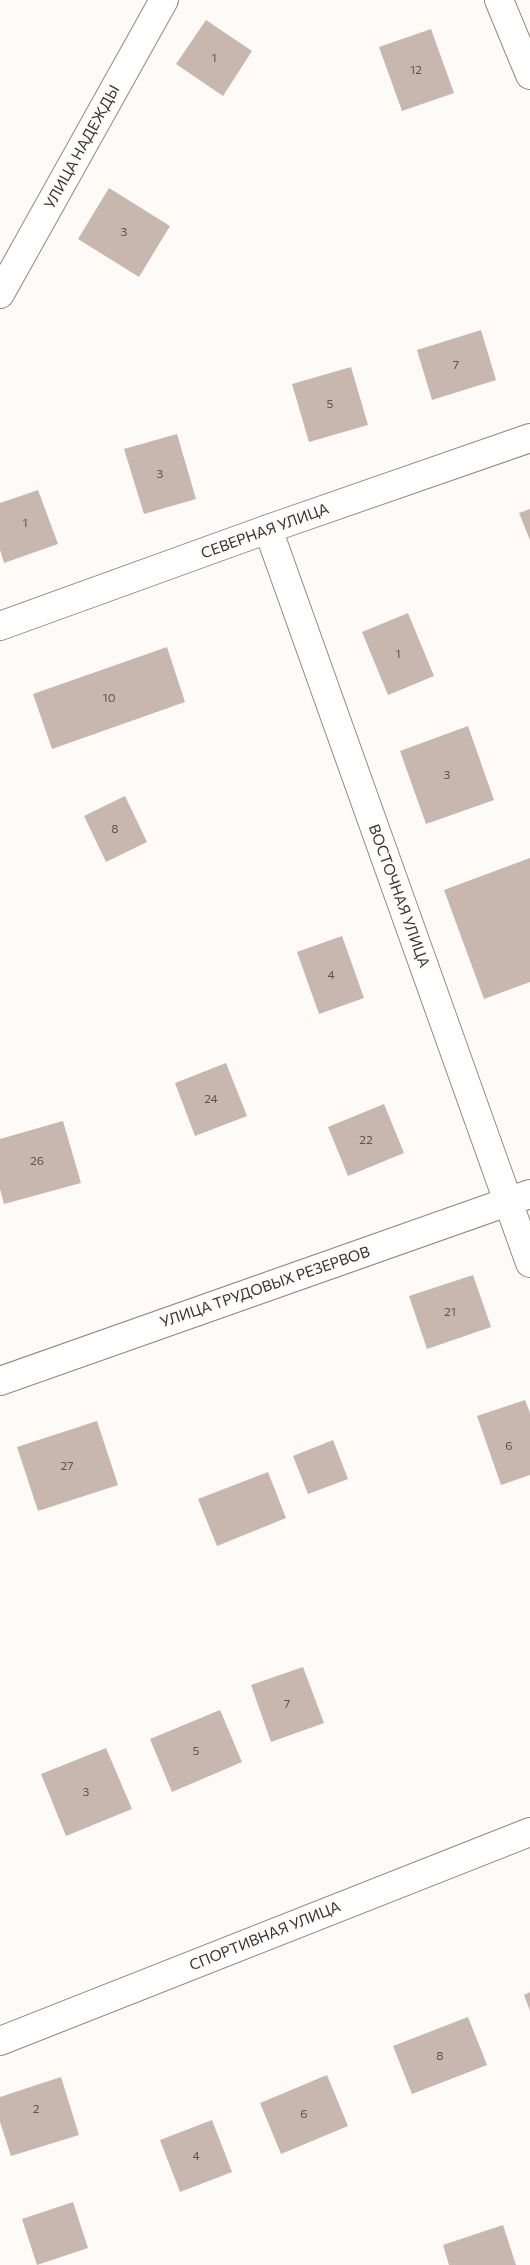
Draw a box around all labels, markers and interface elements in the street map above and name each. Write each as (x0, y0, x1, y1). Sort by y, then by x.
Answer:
house number: 1 (211, 51, 217, 65)
house number: 12 (410, 63, 422, 77)
street label: УЛИЦА НАДЕЖДЫ (40, 82, 124, 212)
house number: 3 (121, 225, 127, 239)
house number: 7 (453, 358, 459, 372)
house number: 5 (327, 397, 333, 411)
house number: 3 (157, 467, 163, 481)
street label: СЕВЕРНАЯ УЛИЦА (199, 499, 331, 563)
house number: 1 (22, 516, 28, 530)
house number: 1 (395, 647, 401, 661)
house number: 10 (103, 691, 115, 705)
house number: 3 (444, 768, 450, 782)
house number: 8 (111, 822, 119, 836)
street label: ВОСТОЧНАЯ УЛИЦА (365, 822, 433, 970)
house number: 4 (327, 968, 335, 982)
house number: 24 (204, 1092, 218, 1106)
house number: 22 (359, 1133, 373, 1147)
house number: 26 (30, 1154, 44, 1168)
street label: УЛИЦА ТРУДОВЫХ РЕЗЕРВОВ (158, 1243, 372, 1331)
house number: 21 (444, 1305, 456, 1319)
house number: 6 (505, 1439, 513, 1453)
house number: 27 (61, 1459, 73, 1473)
house number: 7 (284, 1697, 290, 1711)
house number: 5 (193, 1744, 199, 1758)
house number: 3 (83, 1785, 89, 1799)
street label: СПОРТИВНАЯ УЛИЦА (187, 1897, 343, 1975)
house number: 8 (436, 2049, 444, 2063)
house number: 2 (33, 2102, 39, 2116)
house number: 6 (300, 2107, 308, 2121)
house number: 4 (192, 2149, 200, 2163)

